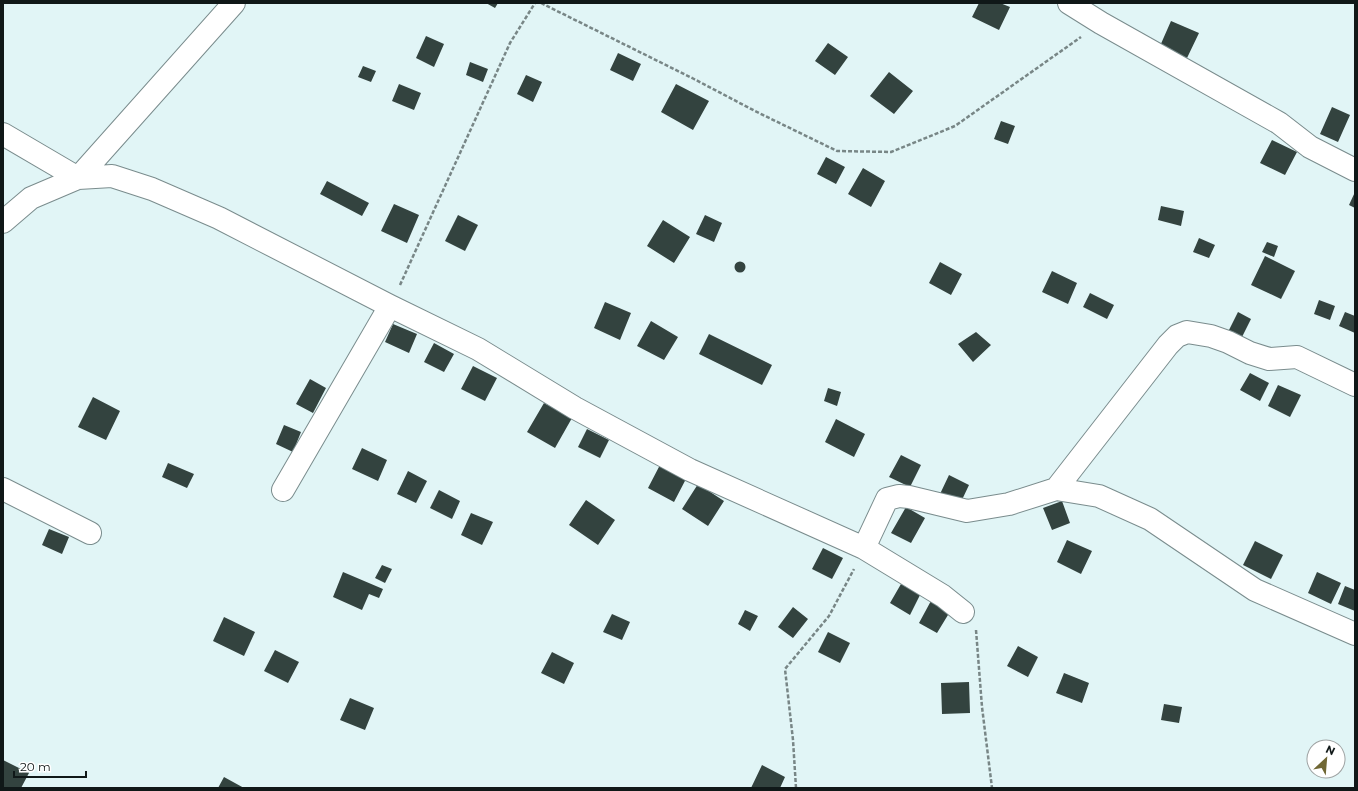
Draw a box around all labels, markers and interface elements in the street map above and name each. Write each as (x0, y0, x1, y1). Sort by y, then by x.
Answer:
north arrow (1306, 739, 1346, 779)
text: N (1323, 742, 1337, 758)
scale bar (14, 753, 86, 779)
text: 20 m (20, 759, 51, 774)

